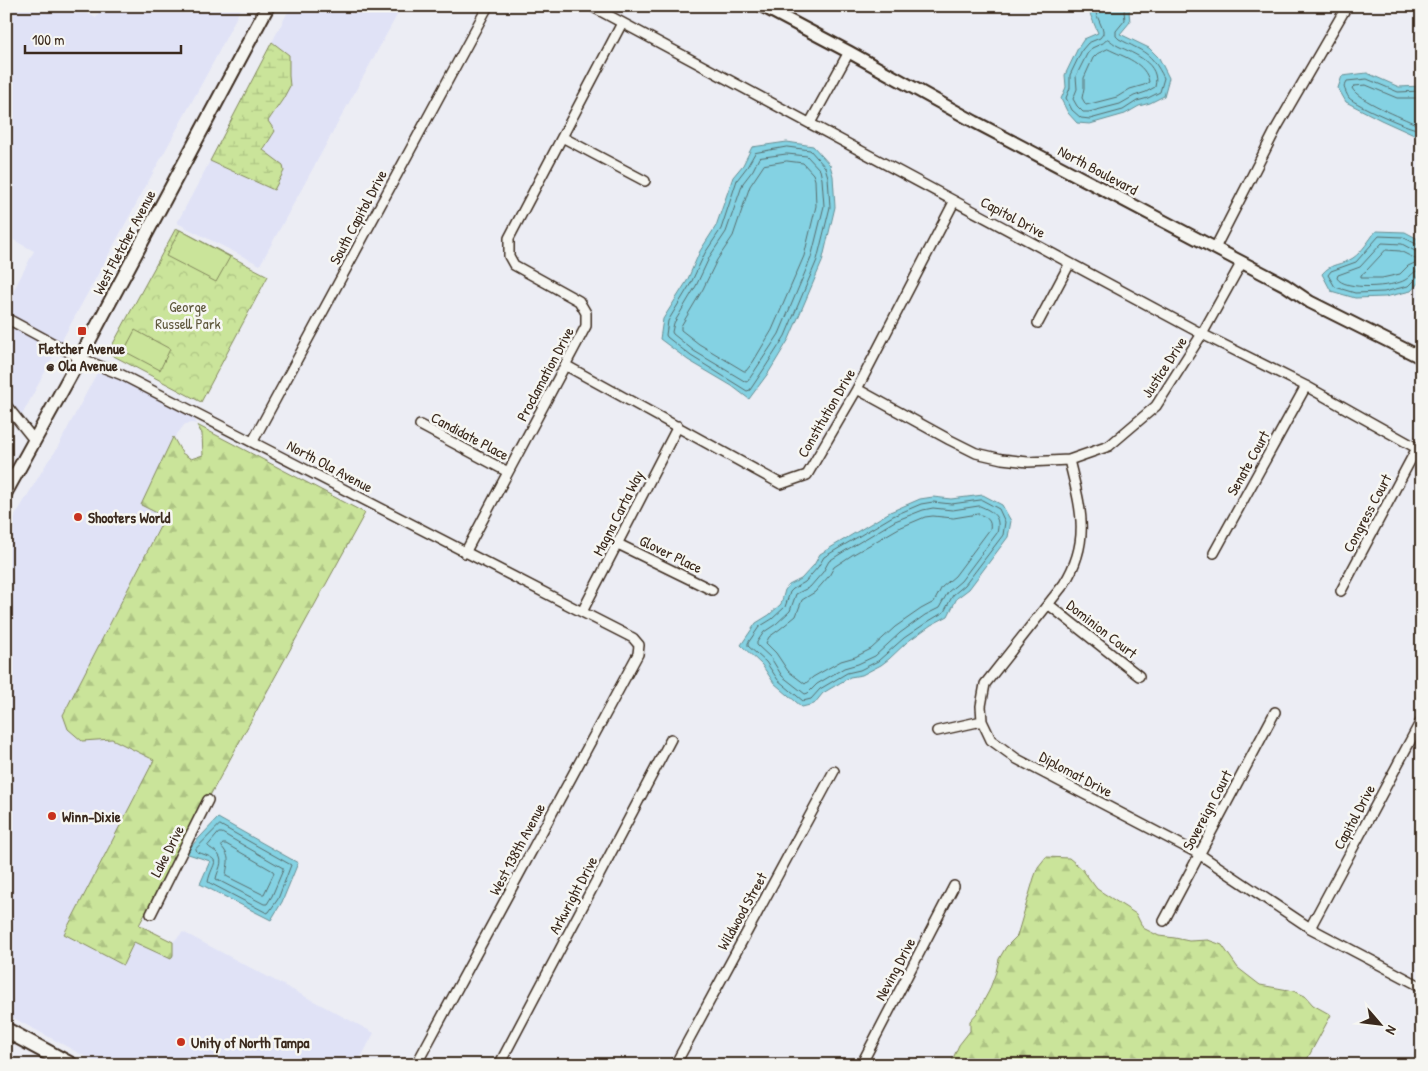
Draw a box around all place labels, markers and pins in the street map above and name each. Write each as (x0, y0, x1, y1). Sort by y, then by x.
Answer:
marker: Fletcher Avenue @ Ola Avenue (76, 325, 88, 337)
place label: Fletcher Avenue @ Ola Avenue (38, 338, 125, 376)
place label: Shooters World (88, 507, 170, 528)
marker: Shooters World (72, 511, 84, 523)
place label: Winn-Dixie (62, 806, 121, 827)
marker: Winn-Dixie (46, 810, 58, 822)
place label: Unity of North Tampa (191, 1032, 309, 1054)
marker: Unity of North Tampa (175, 1036, 187, 1048)

